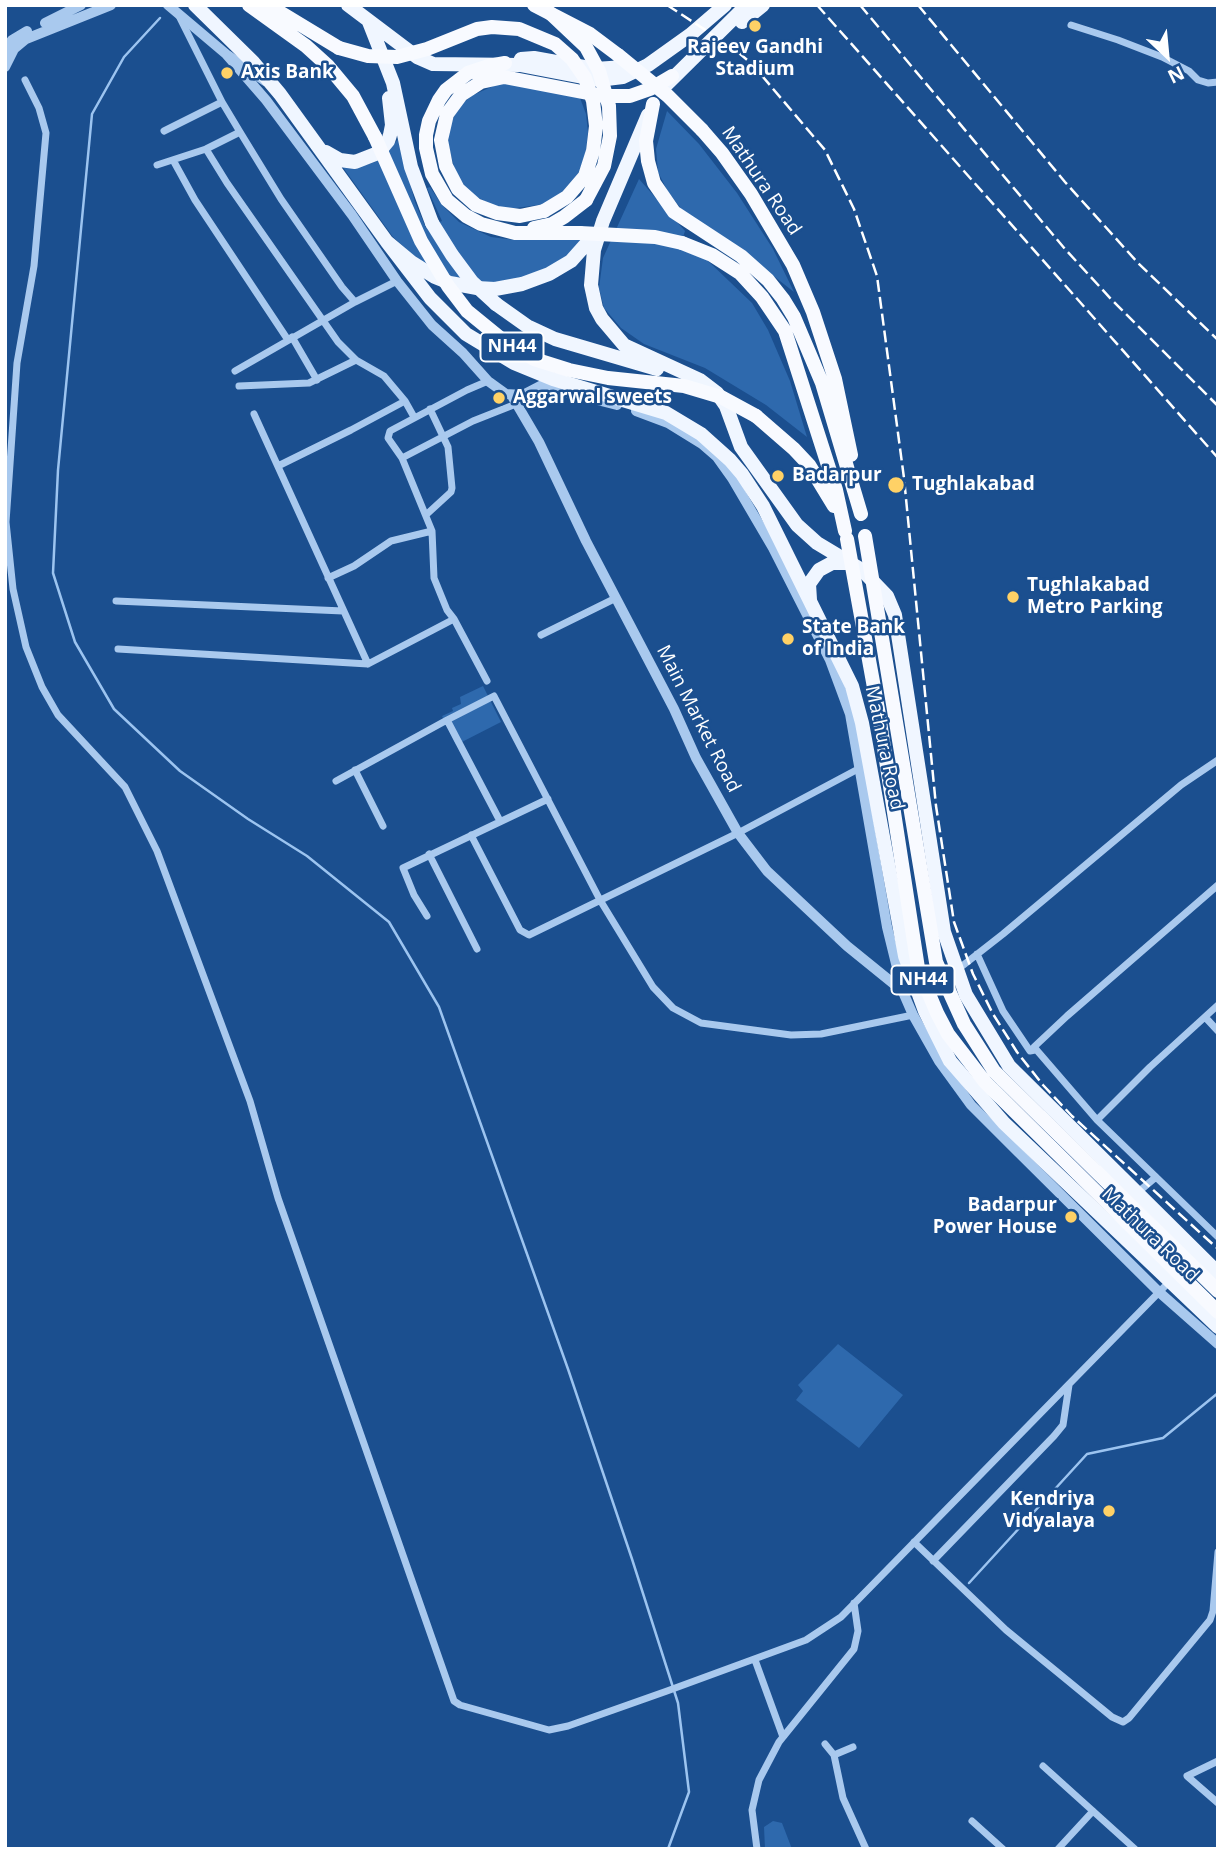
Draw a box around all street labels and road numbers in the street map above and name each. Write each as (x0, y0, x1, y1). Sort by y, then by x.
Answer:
street label: Mathura Road (716, 122, 806, 240)
road number: NH44 (480, 332, 544, 362)
street label: Main Market Road (651, 642, 745, 796)
street label: Mathura Road (860, 684, 908, 812)
road number: NH44 (892, 965, 954, 995)
street label: Mathura Road (1097, 1183, 1203, 1287)

